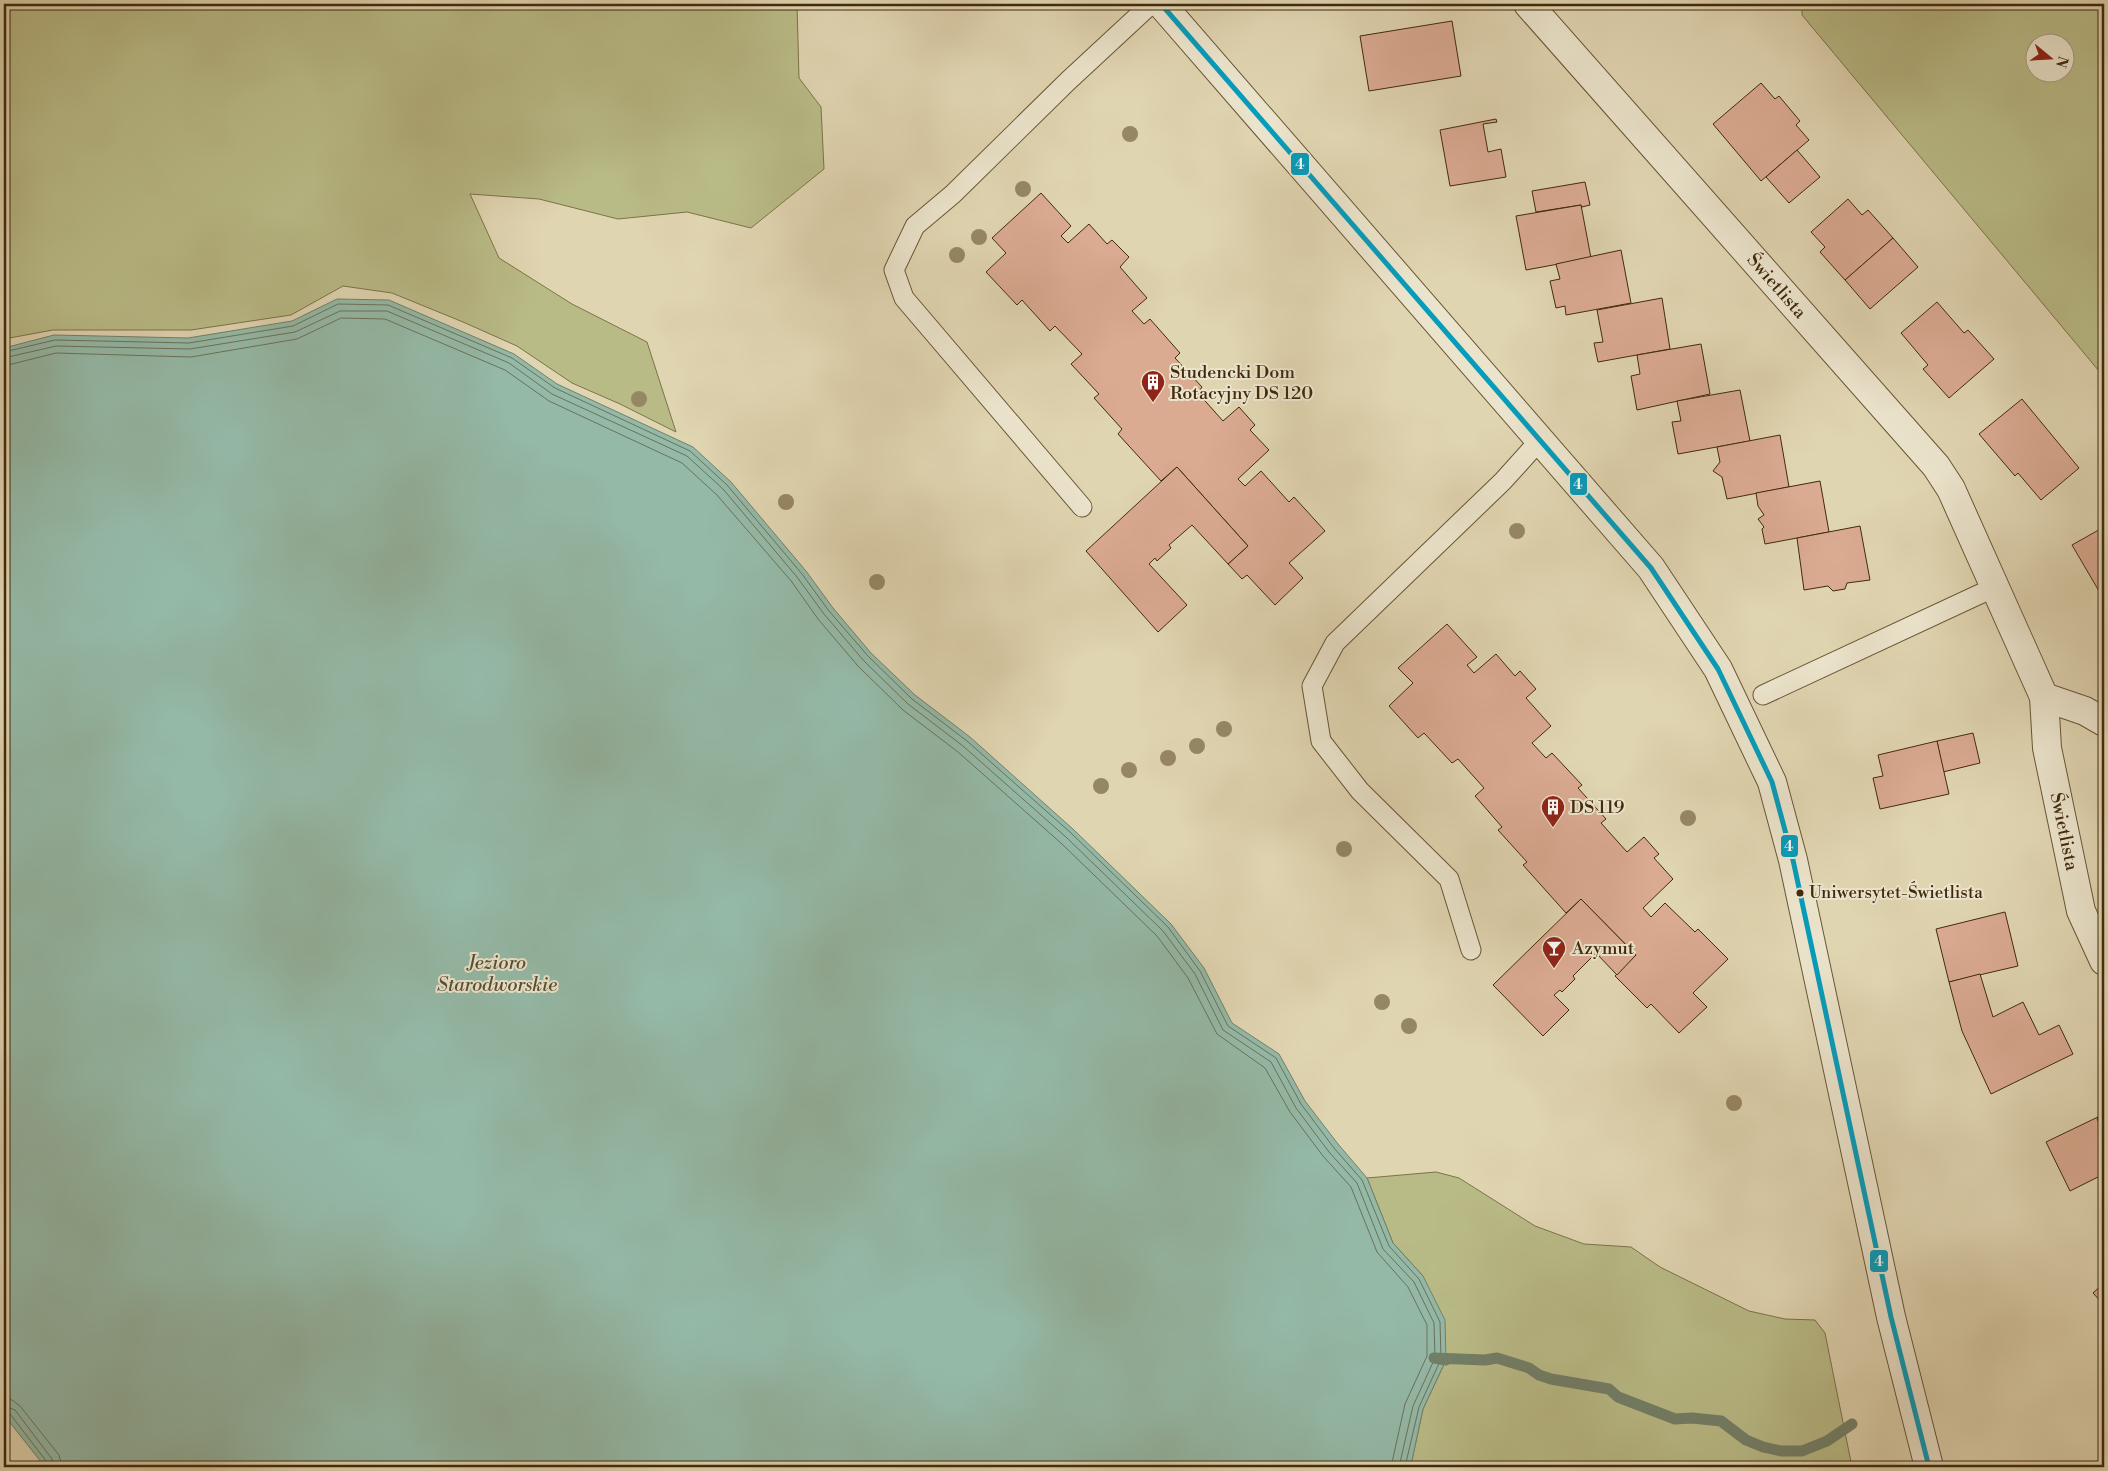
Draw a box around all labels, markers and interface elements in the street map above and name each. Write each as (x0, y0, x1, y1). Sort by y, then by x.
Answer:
north arrow (2026, 32, 2076, 82)
text: N (2051, 54, 2072, 70)
line badge: 4 (1290, 152, 1310, 176)
text: 4 (1295, 156, 1305, 174)
street label: Świetlista (1742, 249, 1812, 324)
place label: Studencki Dom Rotacyjny DS 120 (1170, 361, 1313, 405)
building icon: Studencki Dom Rotacyjny DS 120 (1140, 369, 1166, 403)
line badge: 4 (1569, 472, 1588, 496)
text: 4 (1573, 476, 1583, 494)
street label: Świetlista (2045, 790, 2084, 873)
building icon: DS 119 (1540, 794, 1566, 828)
place label: DS 119 (1570, 796, 1624, 819)
line badge: 4 (1780, 834, 1799, 858)
text: 4 (1784, 838, 1794, 856)
place label: Uniwersytet-Świetlista (1809, 881, 1983, 904)
marker: Uniwersytet-Świetlista (1795, 888, 1805, 898)
bar icon: Azymut (1541, 935, 1567, 969)
place label: Azymut (1571, 937, 1635, 960)
water label: Jezioro Starodworskie (437, 951, 557, 997)
line badge: 4 (1869, 1249, 1889, 1273)
text: 4 (1874, 1253, 1884, 1271)

